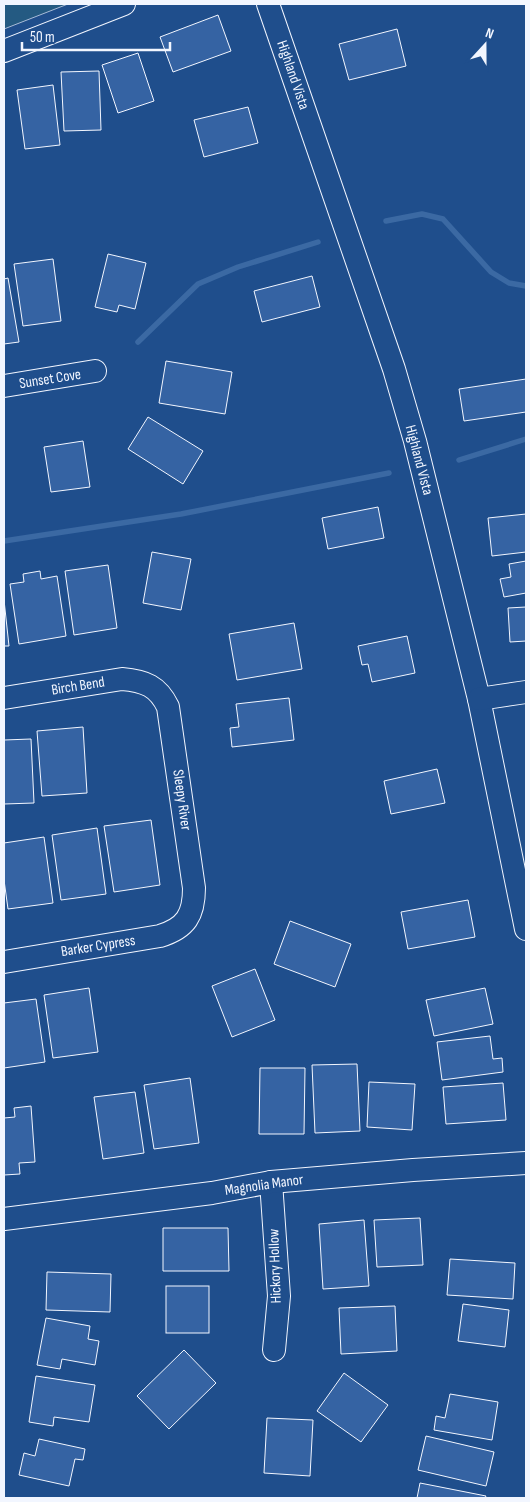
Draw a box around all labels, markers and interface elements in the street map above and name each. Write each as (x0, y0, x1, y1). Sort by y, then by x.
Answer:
scale bar (22, 20, 170, 52)
north arrow (460, 20, 510, 70)
text: N (483, 24, 496, 43)
text: 50 m (30, 28, 55, 47)
street label: Highland Vista (272, 38, 314, 112)
street label: Sunset Cove (18, 365, 82, 393)
street label: Highland Vista (401, 423, 438, 497)
street label: Birch Bend (50, 672, 106, 700)
street label: Sleepy River (168, 768, 196, 832)
street label: Barker Cypress (59, 931, 137, 961)
street label: Magnolia Manor (224, 1170, 305, 1200)
street label: Hickory Hollow (264, 1228, 286, 1304)

